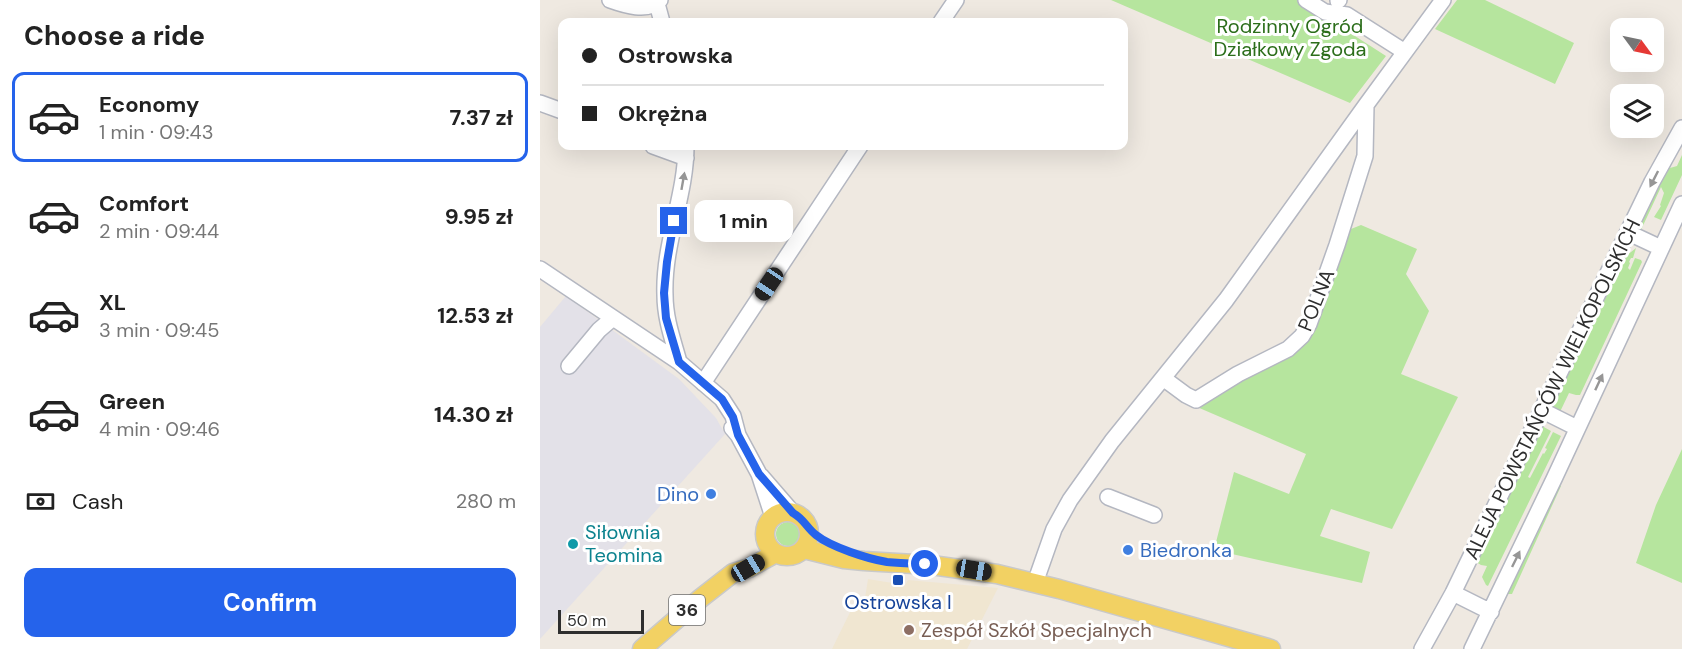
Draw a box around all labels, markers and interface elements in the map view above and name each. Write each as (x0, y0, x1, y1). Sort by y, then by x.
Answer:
park label: Rodzinny Ogród Działkowy Zgoda (1213, 13, 1367, 62)
text: Choose a ride (24, 18, 205, 53)
north arrow (1610, 18, 1664, 72)
map controls (1610, 18, 1664, 138)
text: Ostrowska (618, 41, 733, 70)
button: layers (1610, 84, 1664, 138)
icon: car (27, 90, 81, 144)
text: Economy (99, 90, 199, 119)
text: Okrężna (618, 99, 707, 128)
text: 7.37 zł (450, 103, 513, 132)
text: 1 min · 09:43 (99, 119, 214, 145)
one-way arrow (1649, 171, 1659, 188)
one-way arrow (679, 172, 688, 191)
icon: car (27, 189, 81, 243)
text: Comfort (99, 189, 189, 218)
callout: 1 min (695, 200, 794, 242)
text: 9.95 zł (445, 202, 513, 231)
route end (660, 207, 687, 234)
text: 1 min (719, 208, 768, 234)
street label: ALEJA POWSTAŃCÓW WIELKOPOLSKICH (1458, 214, 1646, 564)
text: 2 min · 09:44 (99, 218, 219, 244)
car (751, 264, 787, 304)
street label: POLNA (1292, 265, 1340, 335)
icon: car (27, 288, 81, 342)
text: XL (99, 288, 126, 317)
text: 12.53 zł (437, 301, 513, 330)
text: 3 min · 09:45 (99, 317, 219, 343)
one-way arrow (1594, 374, 1603, 391)
icon: car (27, 387, 81, 441)
text: Green (99, 387, 165, 416)
text: 14.30 zł (434, 400, 513, 429)
text: 4 min · 09:46 (99, 416, 220, 442)
place label: Dino (657, 481, 699, 507)
icon: cash (24, 485, 57, 518)
text: Cash (72, 487, 123, 516)
marker: Dino (704, 487, 718, 501)
text: 280 m (456, 488, 516, 514)
place label: Siłownia Teomina (585, 519, 663, 568)
marker: Siłownia Teomina (566, 537, 580, 551)
place label: Biedronka (1140, 537, 1232, 563)
marker: Biedronka (1121, 543, 1135, 557)
route start (911, 550, 938, 577)
one-way arrow (1511, 550, 1520, 567)
car (728, 551, 768, 585)
car (955, 558, 993, 582)
button: Confirm (24, 568, 516, 637)
marker: Ostrowska I (891, 573, 905, 587)
place label: Ostrowska I (844, 589, 952, 615)
road number: 36 (669, 595, 705, 625)
scale bar (558, 607, 644, 634)
text: 50 m (567, 610, 606, 631)
place label: Zespół Szkół Specjalnych (921, 617, 1152, 643)
marker: Zespół Szkół Specjalnych (902, 623, 916, 637)

